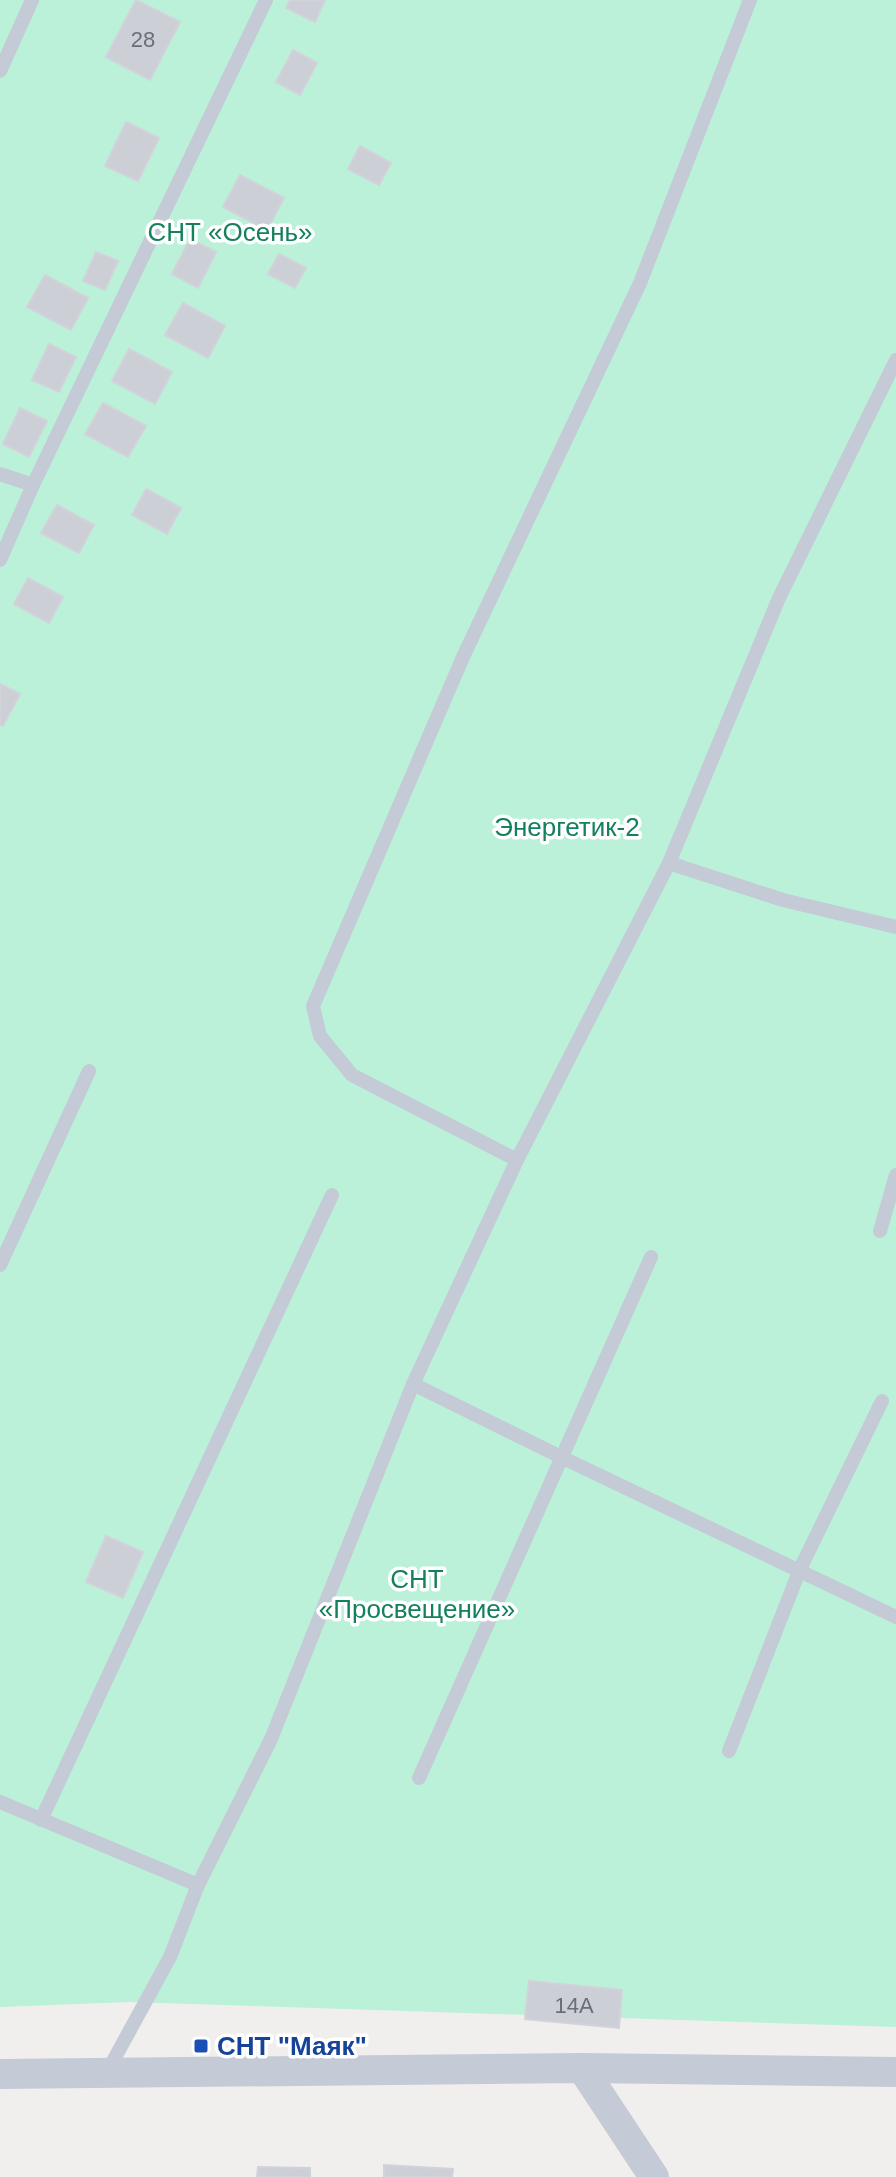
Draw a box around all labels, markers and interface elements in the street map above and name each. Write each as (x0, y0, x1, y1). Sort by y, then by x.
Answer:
house number: 28 (131, 27, 155, 52)
park label: СНТ «Осень» (147, 217, 313, 247)
park label: Энергетик-2 (494, 812, 640, 842)
park label: СНТ «Просвещение» (319, 1564, 515, 1624)
house number: 14А (554, 1993, 594, 2018)
place label: СНТ "Маяк" (217, 2031, 367, 2061)
marker: СНТ "Маяк" (192, 2037, 210, 2055)

